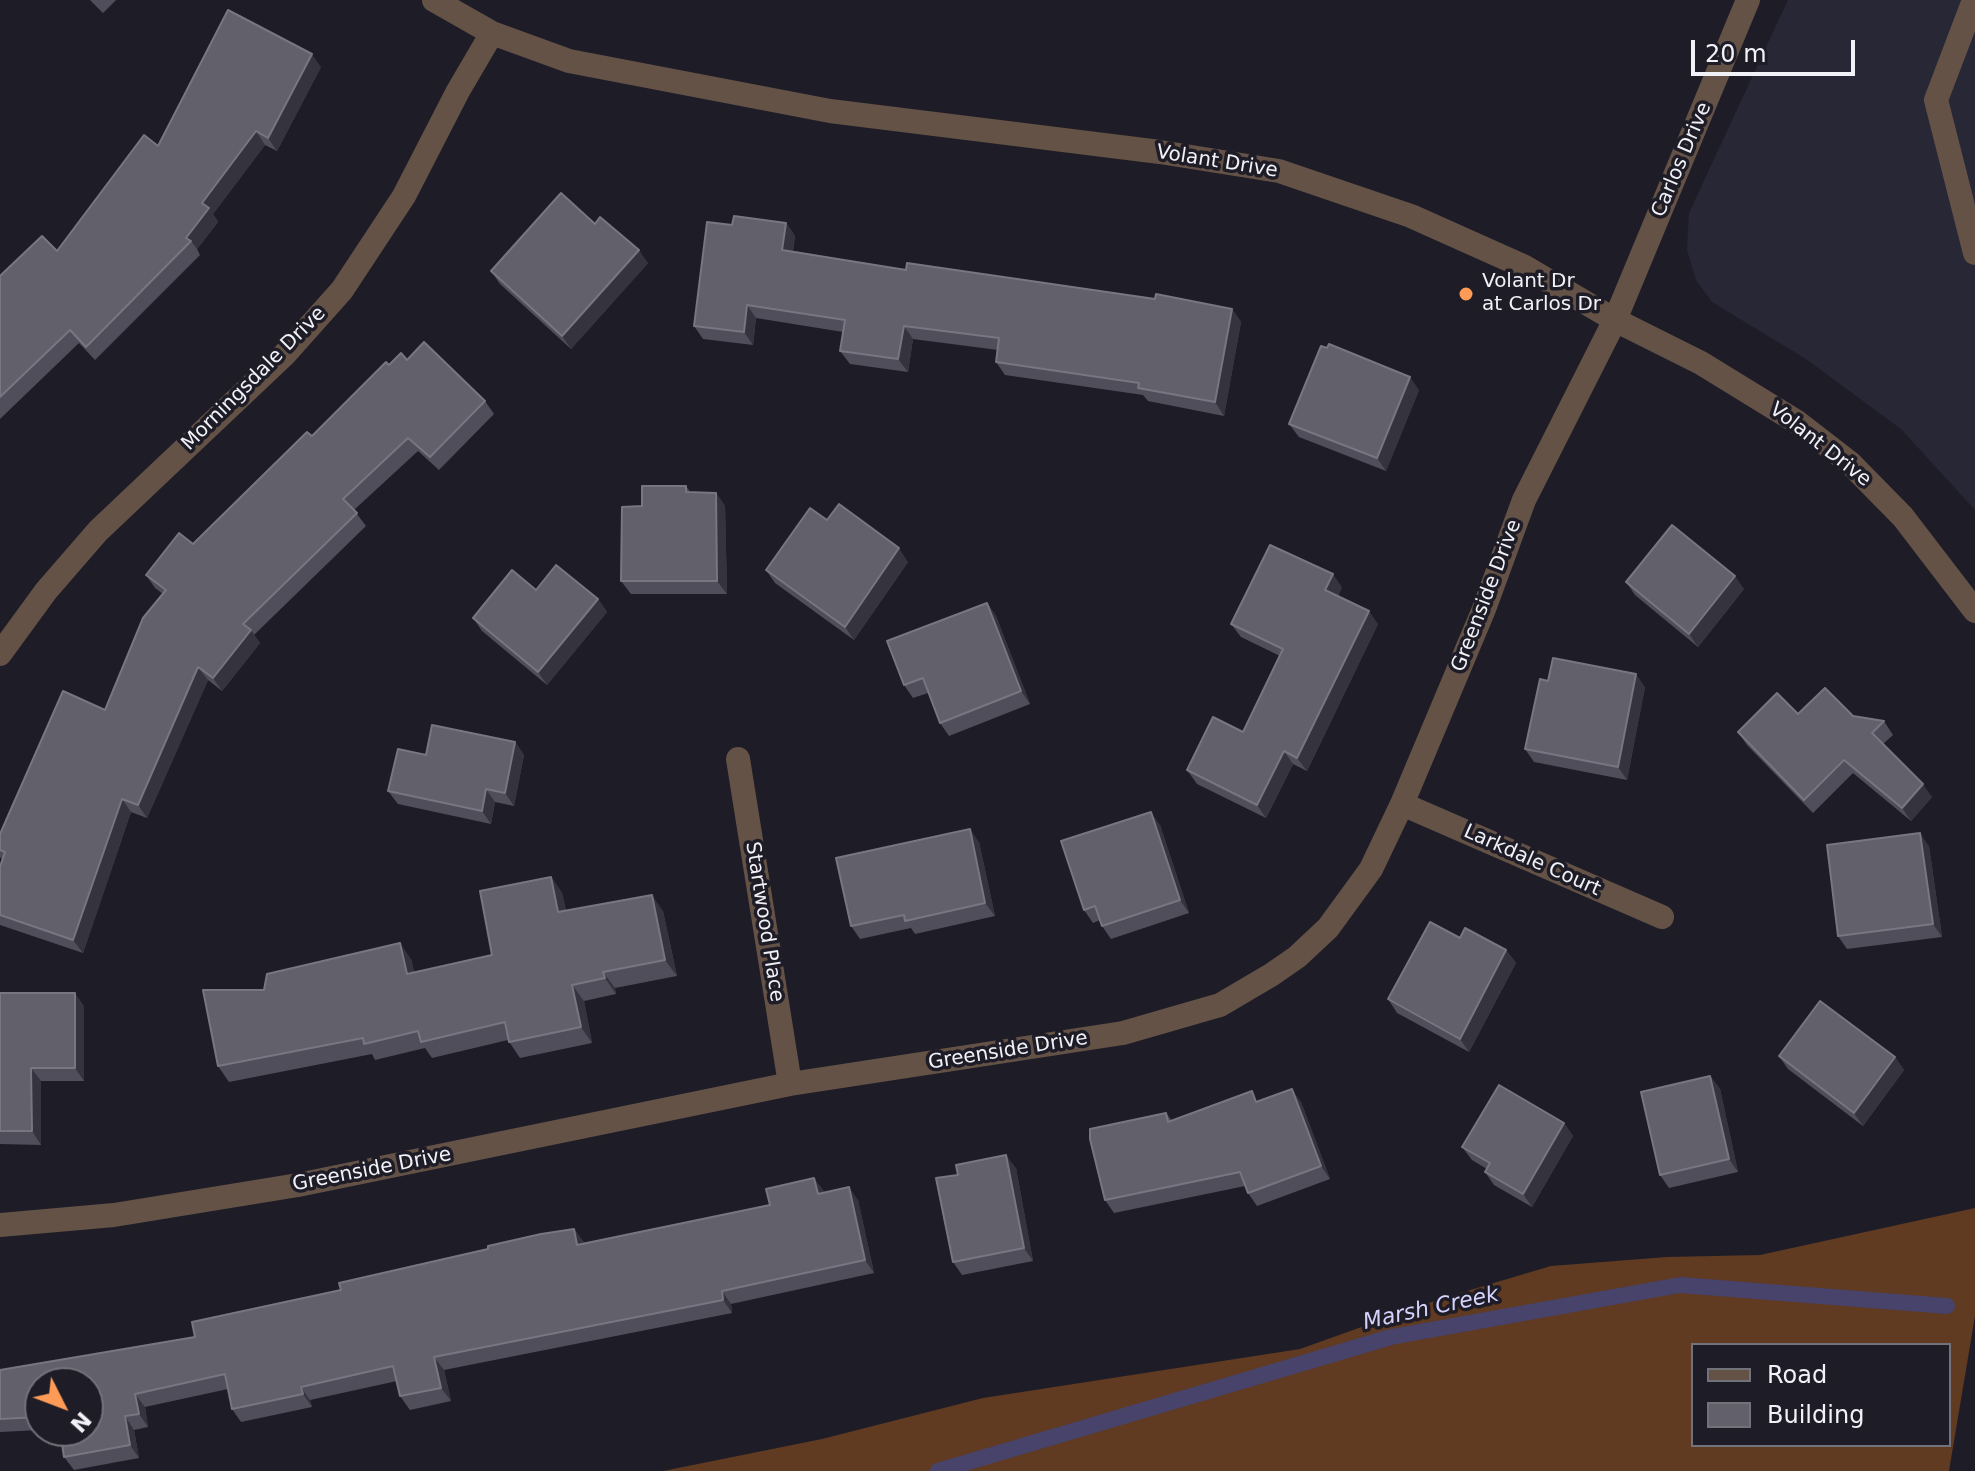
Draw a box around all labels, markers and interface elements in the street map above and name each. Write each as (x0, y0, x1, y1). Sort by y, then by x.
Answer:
scale bar (1695, 24, 1859, 74)
text: 20 m (1705, 40, 1767, 68)
street label: Carlos Drive (1647, 99, 1717, 221)
street label: Volant Drive (1155, 141, 1279, 183)
place label: Volant Dr at Carlos Dr (1482, 270, 1601, 317)
marker: Volant Dr at Carlos Dr (1457, 285, 1475, 303)
street label: Morningsdale Drive (177, 302, 331, 456)
street label: Volant Drive (1764, 398, 1876, 492)
street label: Greenside Drive (1447, 516, 1527, 676)
street label: Larkdale Court (1460, 820, 1604, 902)
street label: Startwood Place (739, 840, 789, 1004)
street label: Greenside Drive (927, 1027, 1089, 1075)
street label: Greenside Drive (291, 1143, 453, 1197)
water label: Marsh Creek (1361, 1282, 1501, 1336)
legend (1691, 1343, 1951, 1447)
text: Road (1767, 1361, 1827, 1389)
north arrow (24, 1367, 104, 1447)
text: Building (1767, 1401, 1864, 1429)
text: N (65, 1407, 96, 1437)

